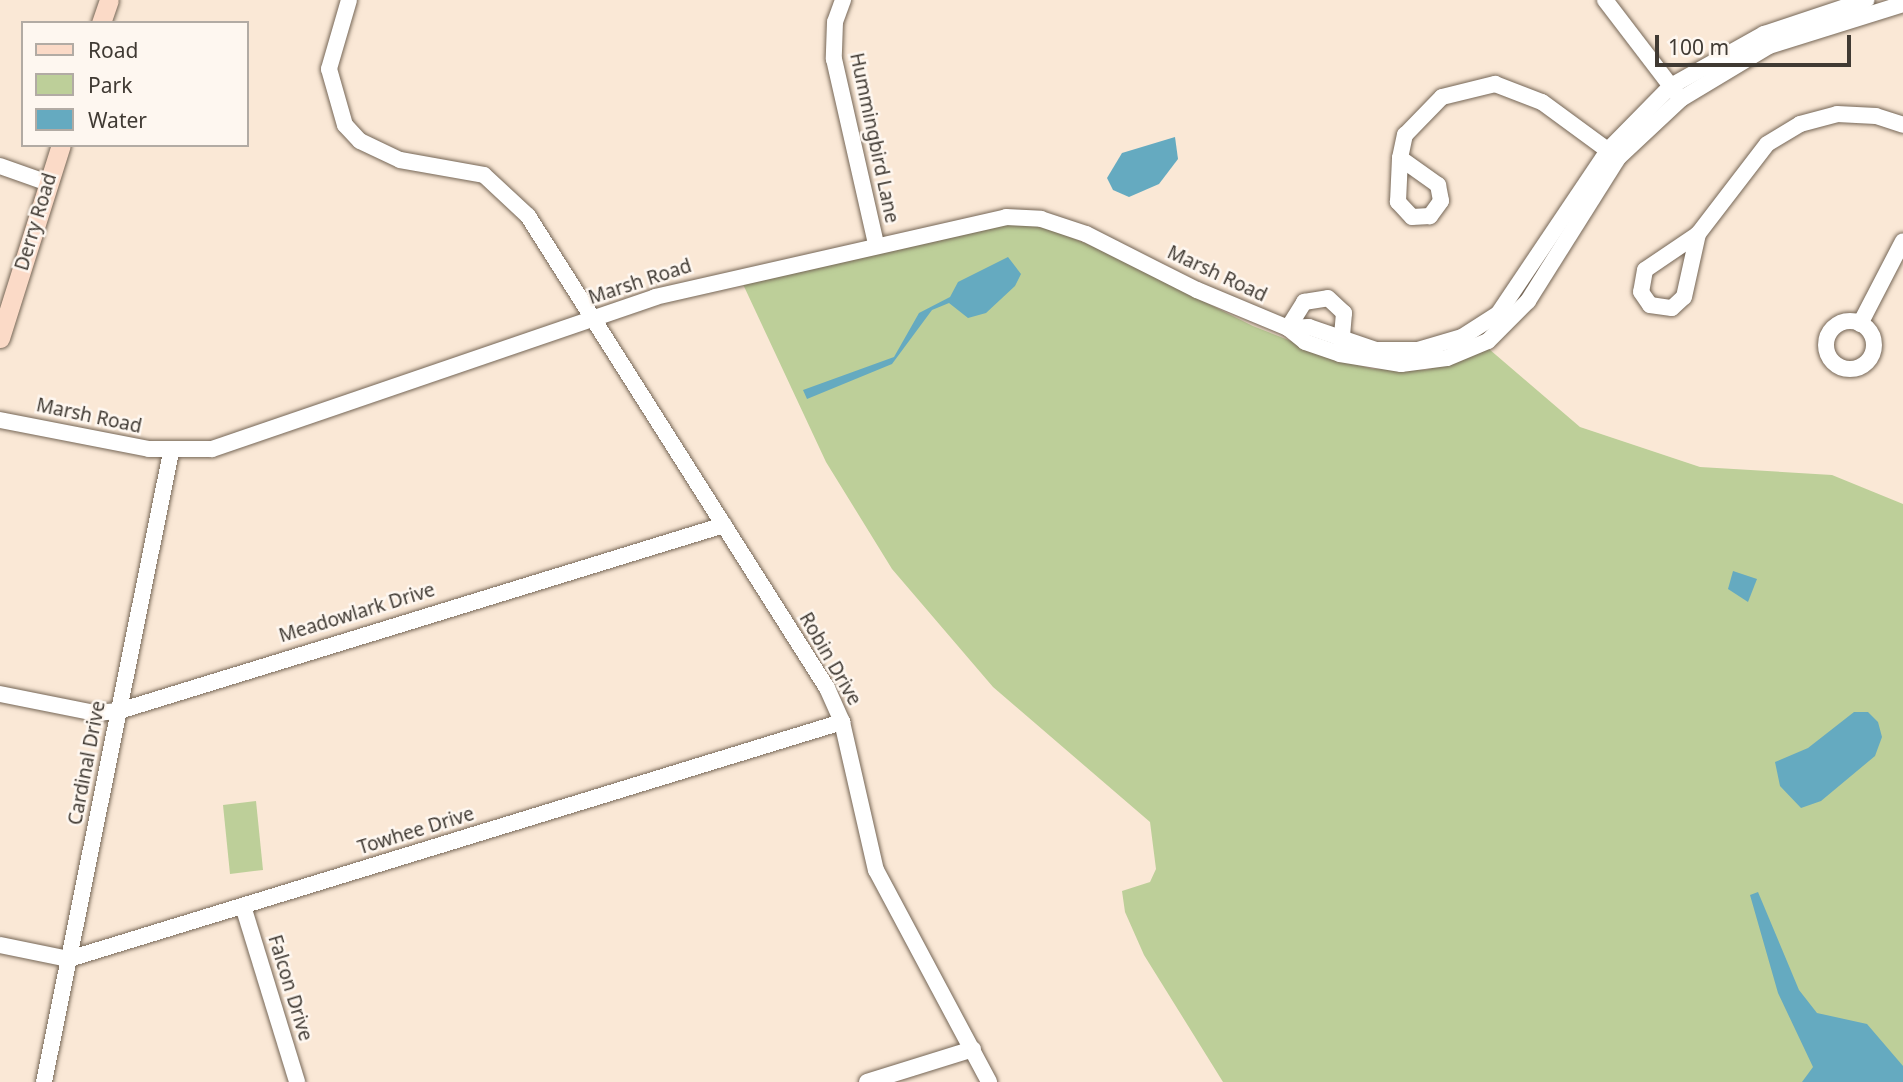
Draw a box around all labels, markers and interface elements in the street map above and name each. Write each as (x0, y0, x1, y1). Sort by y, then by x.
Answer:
legend (21, 21, 248, 147)
scale bar (1658, 21, 1854, 65)
text: 100 m (1668, 33, 1729, 61)
text: Road (88, 36, 138, 64)
street label: Hummingbird Lane (845, 51, 903, 225)
text: Park (88, 71, 132, 99)
text: Water (88, 106, 147, 134)
street label: Derry Road (10, 171, 62, 273)
street label: Marsh Road (1164, 241, 1270, 307)
street label: Marsh Road (586, 255, 694, 309)
street label: Marsh Road (34, 394, 144, 438)
street label: Meadowlark Drive (276, 578, 438, 648)
street label: Robin Drive (794, 608, 866, 710)
street label: Cardinal Drive (64, 699, 110, 827)
street label: Towhee Drive (355, 802, 477, 860)
street label: Falcon Drive (263, 932, 317, 1044)

